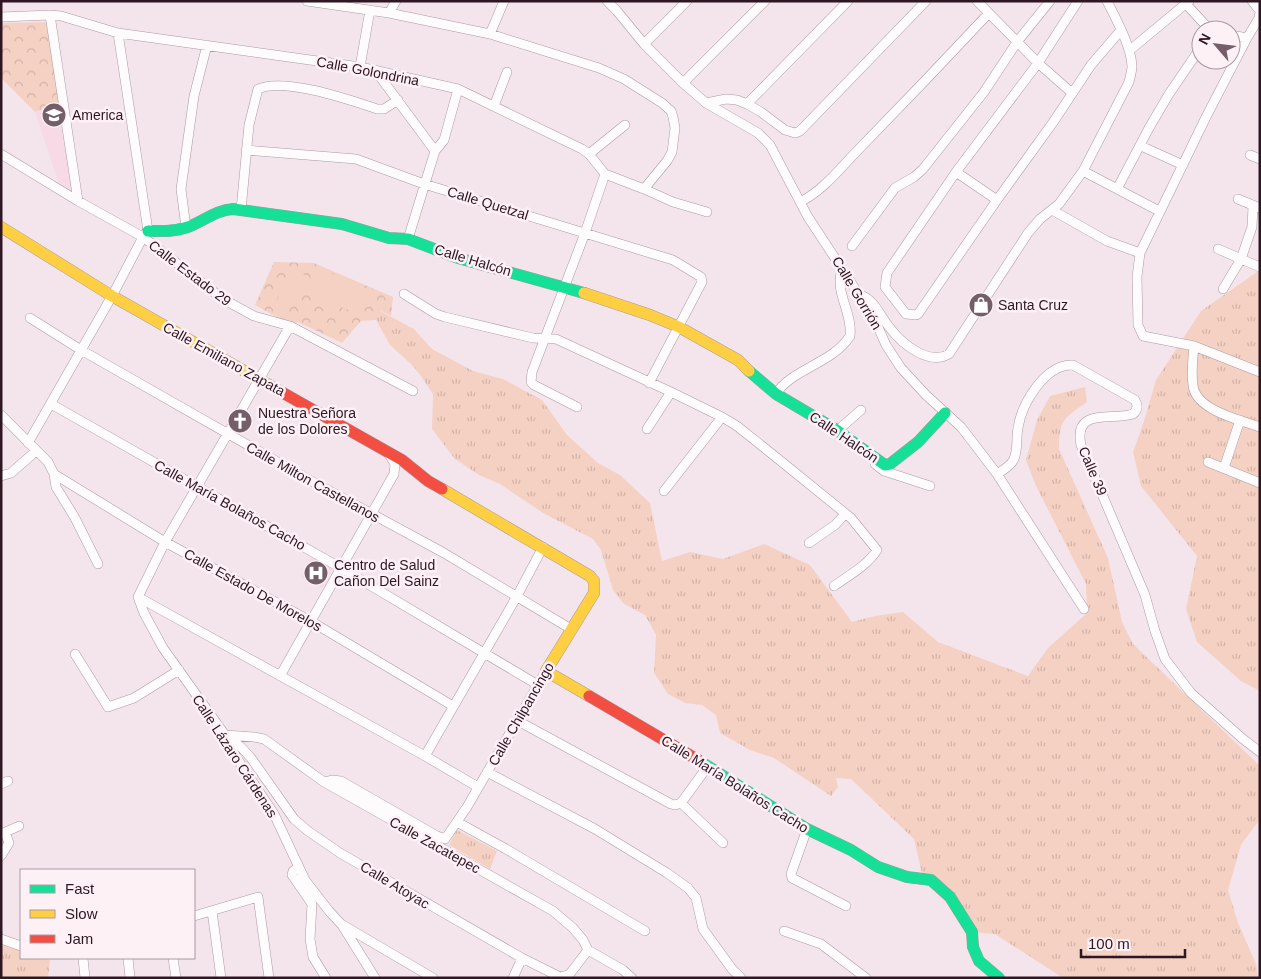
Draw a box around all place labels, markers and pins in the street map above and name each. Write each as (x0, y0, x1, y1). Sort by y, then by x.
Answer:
school or university icon: America (41, 102, 67, 128)
place label: America (72, 107, 124, 123)
shop icon: Santa Cruz (968, 292, 994, 318)
place label: Santa Cruz (998, 297, 1068, 313)
place label: Nuestra Señora de los Dolores (258, 405, 356, 437)
church icon: Nuestra Señora de los Dolores (227, 408, 253, 434)
place label: Centro de Salud Cañon Del Sainz (334, 557, 439, 589)
hospital icon: Centro de Salud Cañon Del Sainz (303, 560, 329, 586)

